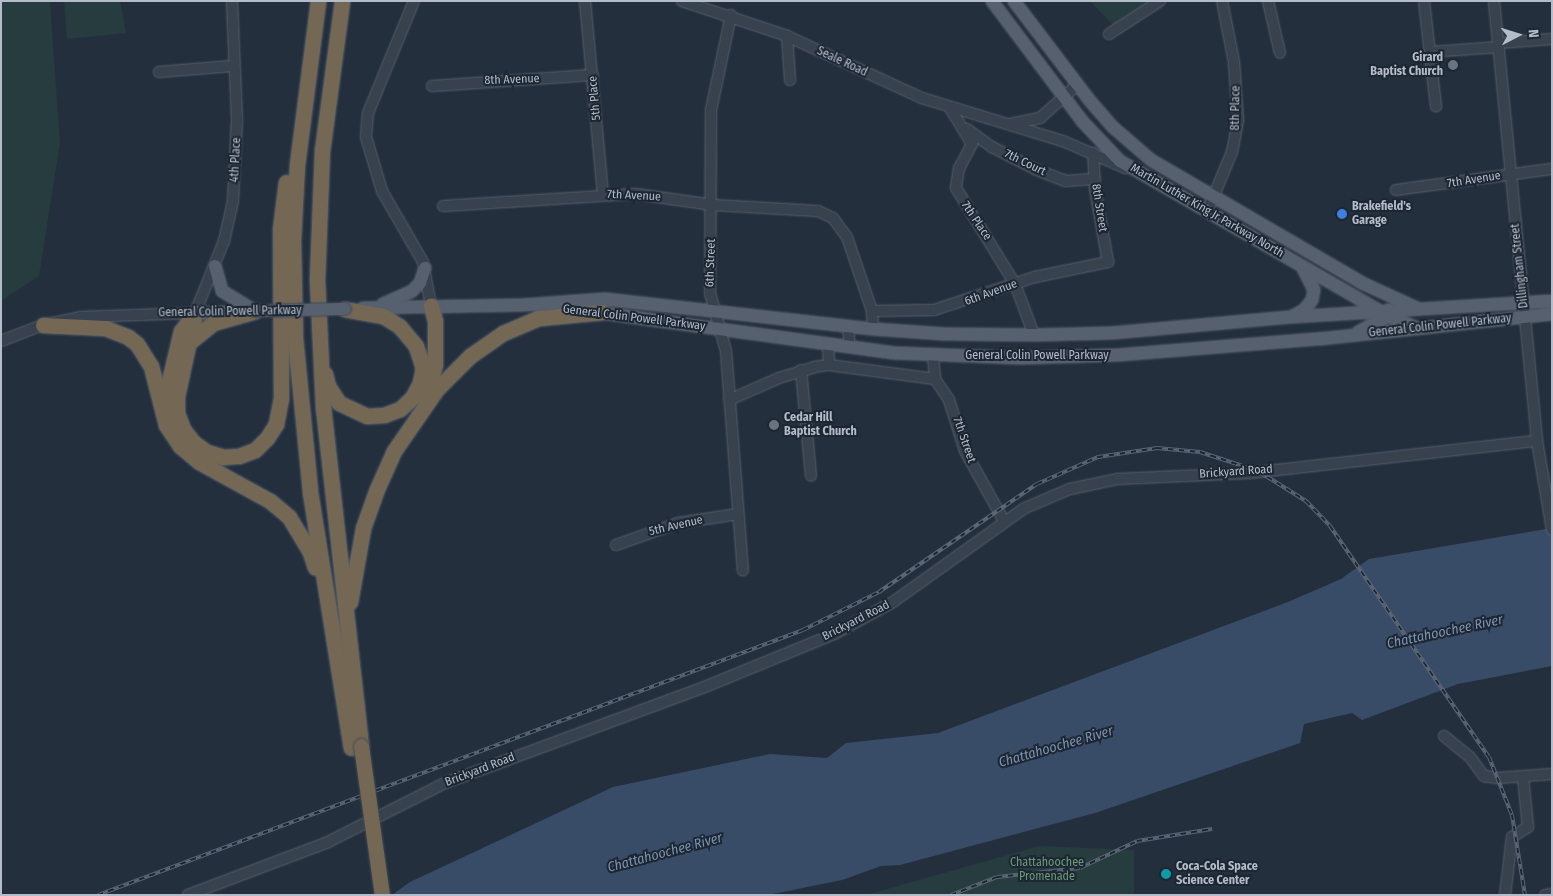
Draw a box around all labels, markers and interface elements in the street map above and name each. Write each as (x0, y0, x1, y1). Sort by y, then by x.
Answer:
north arrow (1493, 10, 1543, 60)
text: N (1525, 29, 1542, 39)
street label: Seale Road (814, 44, 870, 80)
place label: Girard Baptist Church (1370, 51, 1443, 79)
marker: Girard Baptist Church (1447, 59, 1459, 71)
street label: 8th Avenue (484, 72, 540, 88)
street label: 5th Place (586, 75, 604, 121)
street label: 8th Place (1228, 85, 1244, 131)
street label: 4th Place (228, 137, 244, 183)
street label: 7th Court (1002, 147, 1048, 179)
street label: Martin Luther King Jr Parkway North (1128, 161, 1286, 261)
street label: 7th Avenue (1446, 169, 1502, 191)
street label: 8th Street (1088, 183, 1110, 233)
street label: 7th Avenue (607, 187, 661, 205)
street label: 7th Place (958, 199, 994, 243)
place label: Brakefield's Garage (1352, 200, 1411, 228)
marker: Brakefield's Garage (1336, 208, 1348, 220)
street label: Dillingham Street (1508, 223, 1532, 309)
street label: 6th Street (703, 238, 719, 288)
street label: 6th Avenue (963, 277, 1019, 309)
street label: General Colin Powell Parkway (562, 302, 706, 334)
street label: General Colin Powell Parkway (158, 304, 302, 320)
street label: General Colin Powell Parkway (1368, 311, 1512, 341)
street label: General Colin Powell Parkway (965, 349, 1109, 363)
place label: Cedar Hill Baptist Church (784, 411, 857, 439)
street label: 7th Street (949, 415, 979, 465)
marker: Cedar Hill Baptist Church (768, 419, 780, 431)
street label: Brickyard Road (1199, 462, 1273, 482)
street label: 5th Avenue (648, 513, 704, 539)
street label: Brickyard Road (820, 598, 892, 644)
water label: Chattahoochee River (1385, 612, 1505, 652)
water label: Chattahoochee River (997, 723, 1115, 771)
street label: Brickyard Road (443, 750, 517, 790)
water label: Chattahoochee River (606, 830, 724, 876)
park label: Chattahoochee Promenade (1010, 856, 1084, 884)
place label: Coca-Cola Space Science Center (1176, 860, 1258, 888)
marker: Coca-Cola Space Science Center (1160, 868, 1172, 880)

